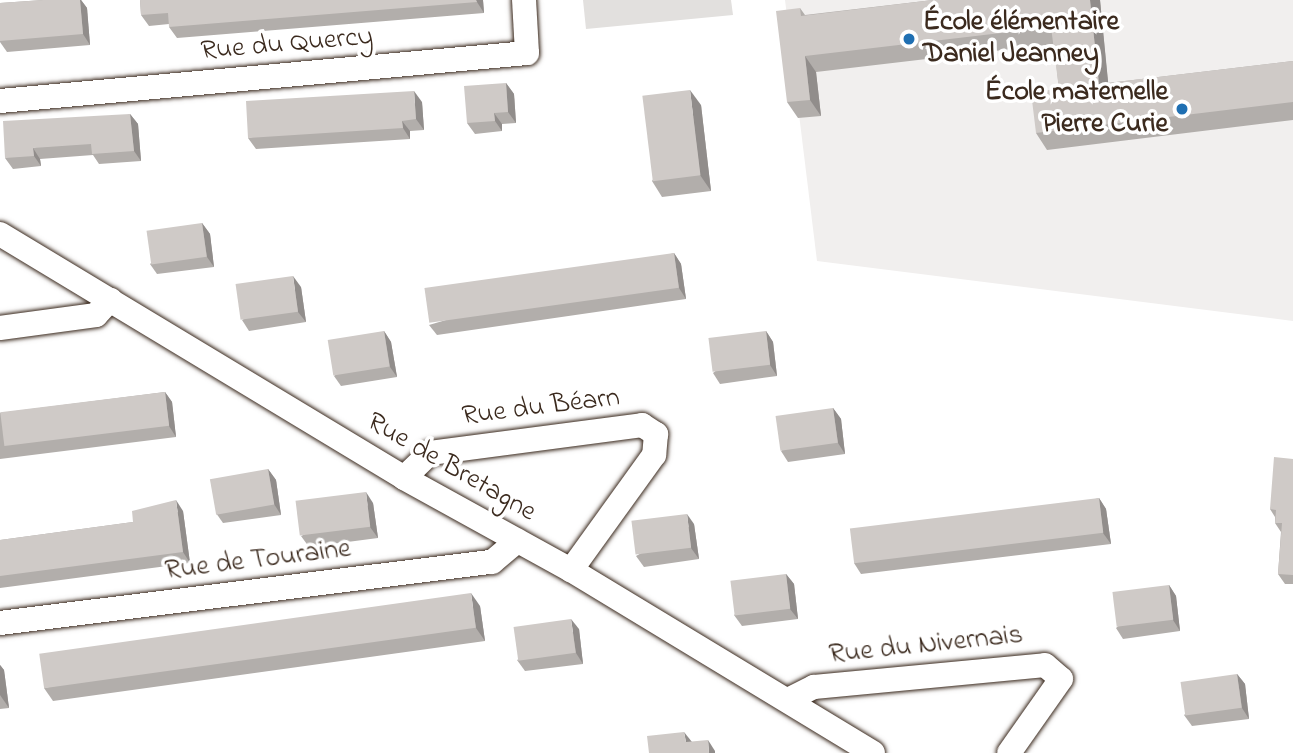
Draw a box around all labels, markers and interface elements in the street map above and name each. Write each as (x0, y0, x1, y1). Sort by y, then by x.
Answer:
place label: École élémentaire Daniel Jeanney (923, 6, 1119, 72)
street label: Rue du Quercy (199, 21, 375, 69)
marker: École élémentaire Daniel Jeanney (901, 31, 917, 47)
place label: École maternelle Pierre Curie (985, 76, 1168, 142)
marker: École maternelle Pierre Curie (1174, 101, 1190, 117)
street label: Rue du Béarn (460, 382, 622, 434)
street label: Rue de Bretagne (360, 406, 542, 530)
street label: Rue de Touraine (163, 533, 353, 589)
street label: Rue du Nivernais (827, 619, 1025, 673)

